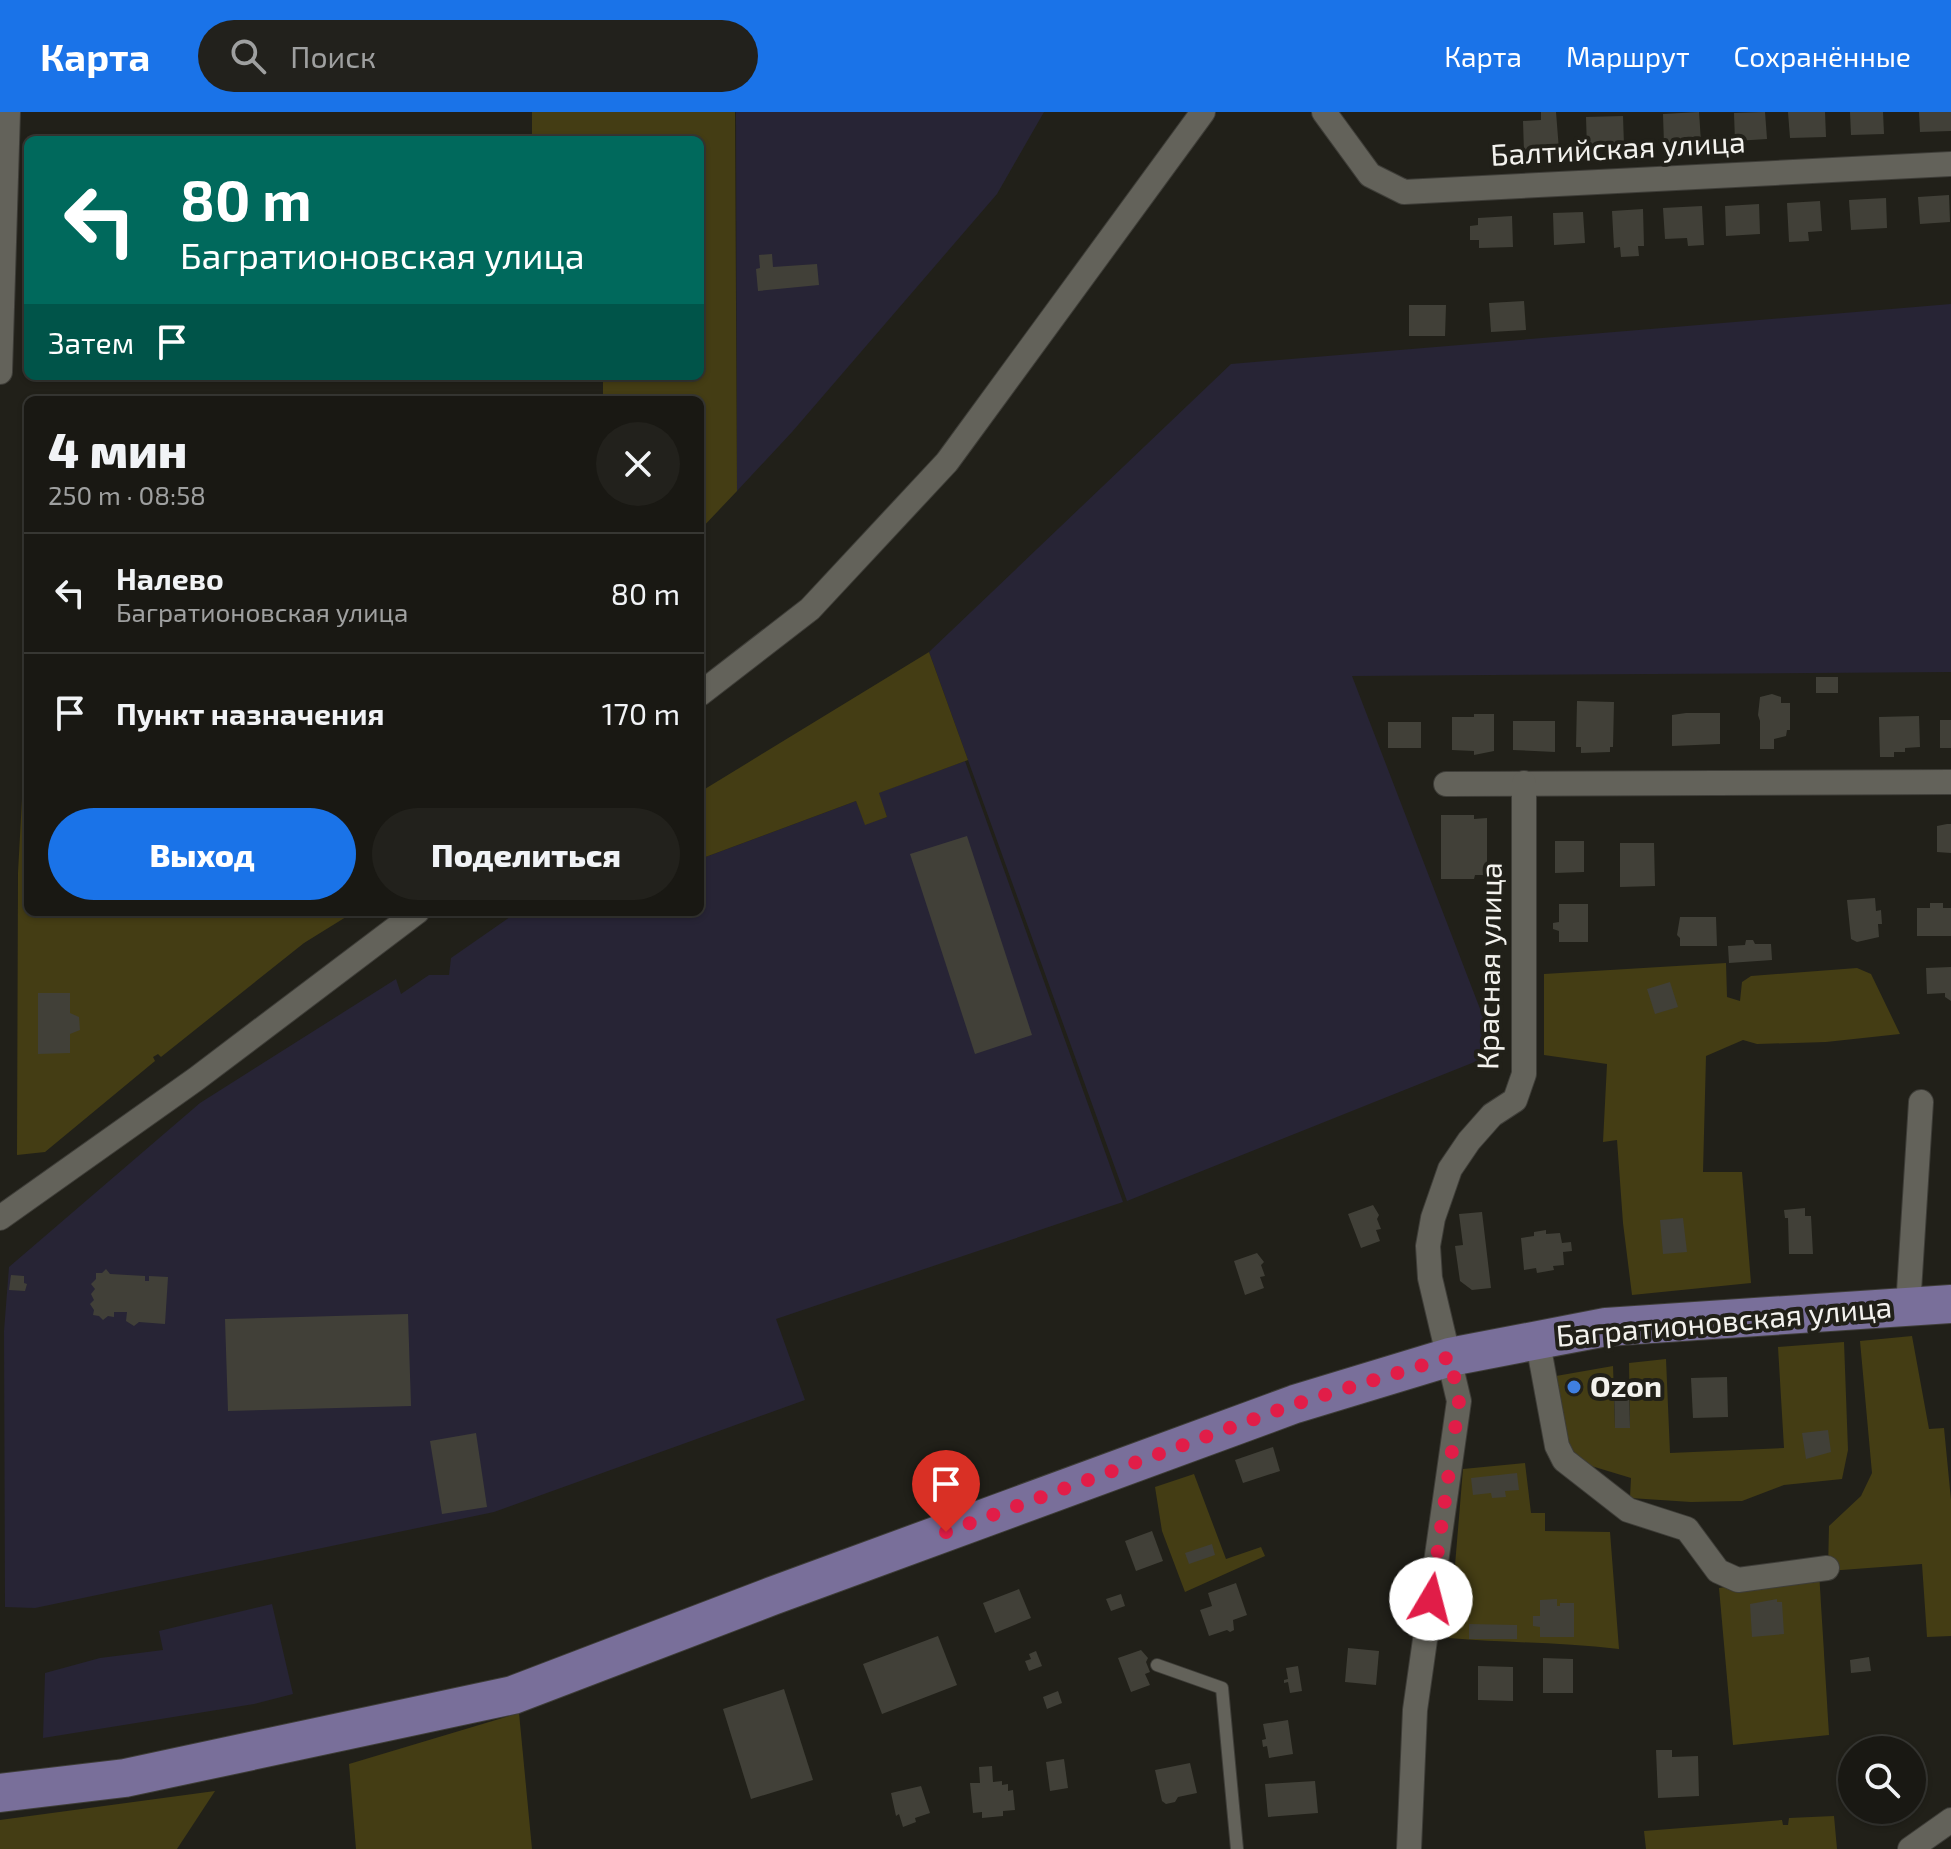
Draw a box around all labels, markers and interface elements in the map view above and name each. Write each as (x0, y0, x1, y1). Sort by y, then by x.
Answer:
search box (198, 20, 758, 92)
text: Карта (40, 33, 150, 79)
icon: search (226, 34, 270, 78)
text: Поиск (290, 38, 376, 74)
text: Карта (1444, 39, 1522, 73)
text: Маршрут (1566, 39, 1690, 73)
text: Сохранённые (1734, 39, 1911, 73)
street label: Балтийская улица (1489, 122, 1746, 173)
text: 80 m (180, 165, 312, 232)
icon: left (48, 168, 152, 272)
text: Багратионовская улица (180, 233, 585, 276)
icon: arrive (150, 320, 194, 364)
text: Затем (48, 324, 134, 360)
text: 4 мин (48, 420, 188, 478)
button: close (596, 422, 680, 506)
text: 250 m · 08:58 (48, 479, 206, 510)
text: Налево (116, 560, 224, 596)
icon: left (48, 571, 92, 615)
text: 80 m (611, 575, 680, 611)
text: Багратионовская улица (116, 596, 408, 627)
icon: arrive (48, 691, 92, 735)
text: Пункт назначения (116, 695, 384, 731)
text: 170 m (602, 695, 680, 731)
button: Выход (48, 808, 356, 900)
button: Поделиться (372, 808, 680, 900)
street label: Красная улица (1468, 862, 1509, 1070)
street label: Багратионовская улица (1554, 1287, 1893, 1354)
place label: Ozon (1590, 1367, 1662, 1403)
marker: Ozon (1565, 1378, 1583, 1396)
pin (912, 1450, 980, 1532)
icon: arrive (924, 1462, 968, 1506)
position arrow (1389, 1557, 1473, 1641)
map controls (1838, 1736, 1926, 1824)
button: search (1838, 1736, 1926, 1824)

